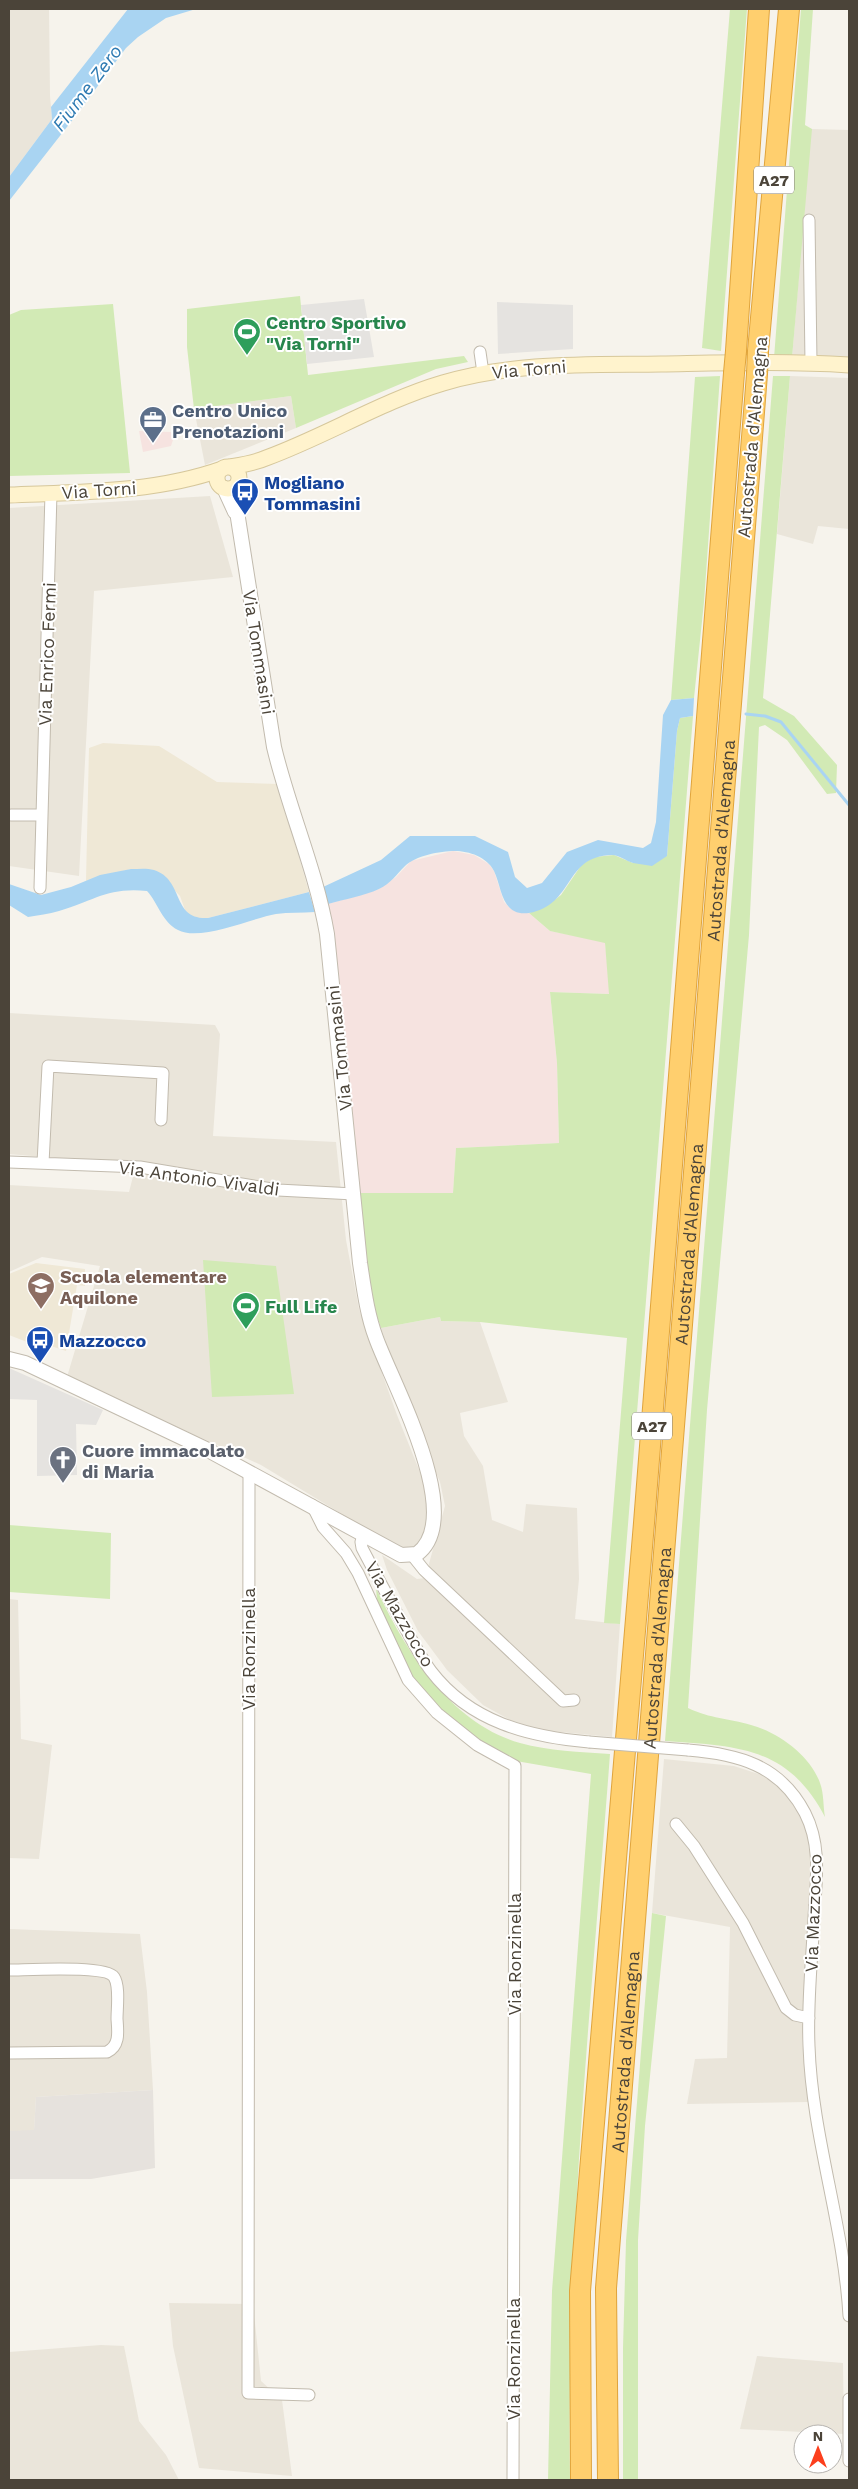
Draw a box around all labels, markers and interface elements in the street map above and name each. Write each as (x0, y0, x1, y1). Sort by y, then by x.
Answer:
water label: Fiume Zero (47, 40, 127, 136)
road number: A27 (754, 166, 794, 194)
place label: Centro Sportivo "Via Torni" (266, 312, 406, 354)
sports icon: Centro Sportivo "Via Torni" (232, 317, 262, 356)
street label: Autostrada d'Alemagna (733, 335, 771, 539)
street label: Via Torni (491, 355, 567, 383)
place label: Centro Unico Prenotazioni (172, 400, 288, 442)
office icon: Centro Unico Prenotazioni (138, 405, 168, 444)
place label: Mogliano Tommasini (264, 472, 360, 514)
street label: Via Torni (61, 477, 137, 503)
bus stop icon: Mogliano Tommasini (230, 477, 260, 516)
street label: Via Enrico Fermi (34, 582, 60, 726)
street label: Via Tommasini (239, 588, 279, 716)
street label: Autostrada d'Alemagna (702, 739, 739, 942)
street label: Via Tommasini (322, 984, 356, 1112)
street label: Autostrada d'Alemagna (670, 1142, 707, 1346)
street label: Via Antonio Vivaldi (117, 1156, 281, 1200)
place label: Scuola elementare Aquilone (60, 1266, 227, 1308)
school or university icon: Scuola elementare Aquilone (26, 1271, 56, 1310)
sports icon: Full Life (231, 1291, 261, 1330)
place label: Full Life (265, 1296, 337, 1317)
bus stop icon: Mazzocco (25, 1325, 55, 1364)
place label: Mazzocco (59, 1330, 146, 1351)
road number: A27 (632, 1412, 672, 1440)
place label: Cuore immacolato di Maria (82, 1440, 245, 1482)
church icon: Cuore immacolato di Maria (48, 1445, 78, 1484)
street label: Autostrada d'Alemagna (638, 1546, 675, 1750)
street label: Via Mazzocco (361, 1557, 439, 1671)
street label: Via Ronzinella (238, 1587, 259, 1711)
street label: Via Mazzocco (800, 1853, 826, 1973)
street label: Via Ronzinella (504, 1892, 525, 2016)
street label: Autostrada d'Alemagna (606, 1950, 643, 2154)
street label: Via Ronzinella (503, 2297, 524, 2421)
north arrow (793, 2424, 843, 2474)
text: N (813, 2428, 823, 2444)

